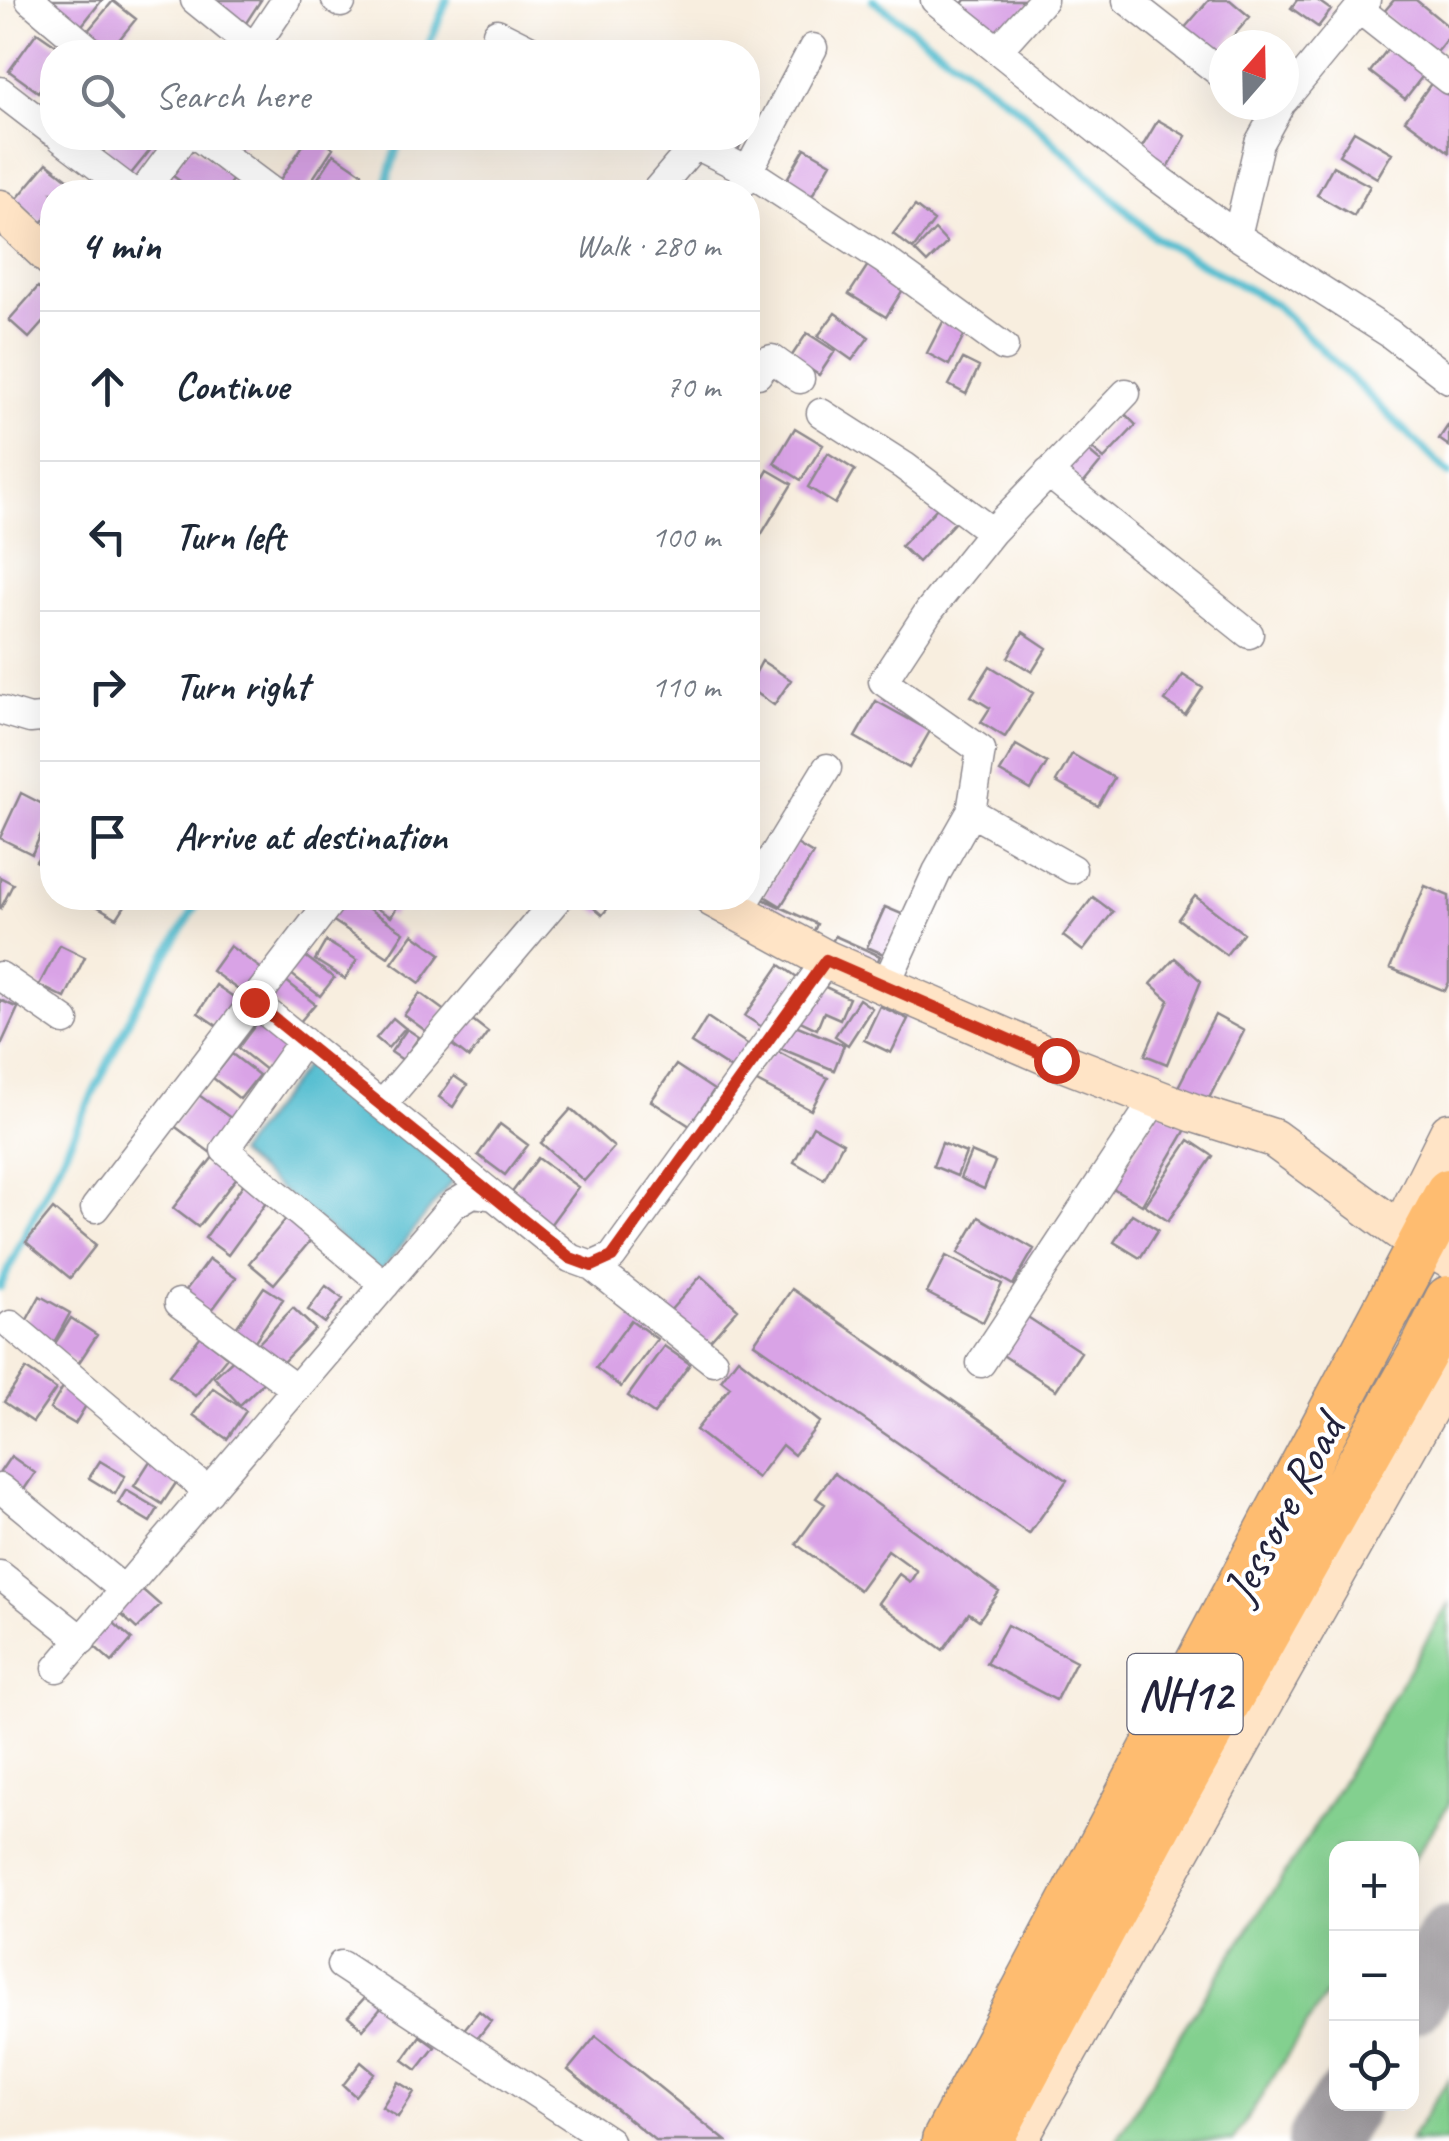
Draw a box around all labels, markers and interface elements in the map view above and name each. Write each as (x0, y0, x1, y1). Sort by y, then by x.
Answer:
north arrow (1209, 30, 1299, 120)
search box (40, 40, 760, 150)
icon: search (75, 68, 130, 123)
text: Search here (155, 72, 310, 119)
text: 4 min (80, 219, 160, 272)
text: Walk · 280 m (576, 225, 720, 266)
icon: ahead (80, 359, 135, 414)
text: Continue (175, 363, 289, 410)
text: 70 m (666, 366, 720, 407)
icon: left (80, 509, 135, 564)
text: Turn left (175, 513, 285, 560)
text: 100 m (651, 516, 720, 557)
icon: right (80, 659, 135, 714)
text: Turn right (175, 663, 309, 710)
text: 110 m (651, 666, 720, 707)
icon: arrive (80, 809, 135, 864)
text: Arrive at destination (175, 813, 447, 860)
route end (232, 980, 278, 1026)
route start (1034, 1038, 1080, 1084)
street label: Jessore Road (1208, 1398, 1361, 1615)
road number: NH12 (1128, 1654, 1242, 1734)
map controls (1329, 1841, 1419, 2111)
button: + (1329, 1841, 1419, 1931)
button: − (1329, 1931, 1419, 2021)
button: locate (1329, 2021, 1419, 2111)

